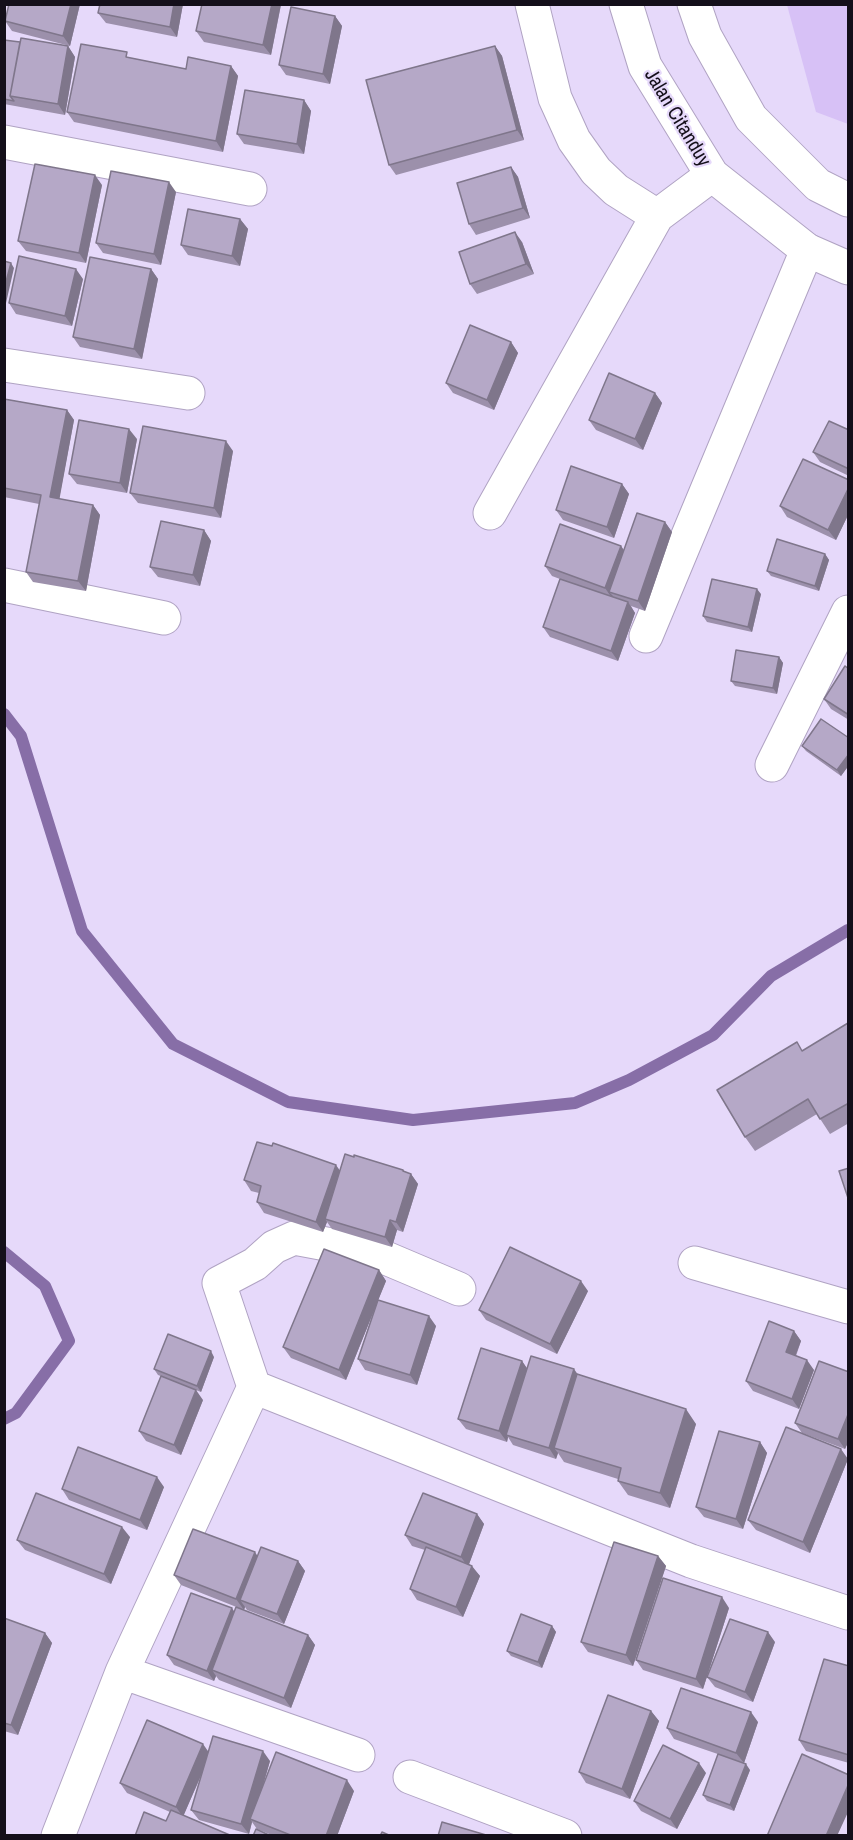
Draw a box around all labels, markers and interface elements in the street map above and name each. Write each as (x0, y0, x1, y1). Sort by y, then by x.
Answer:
street label: Jalan Citanduy (639, 65, 715, 171)

